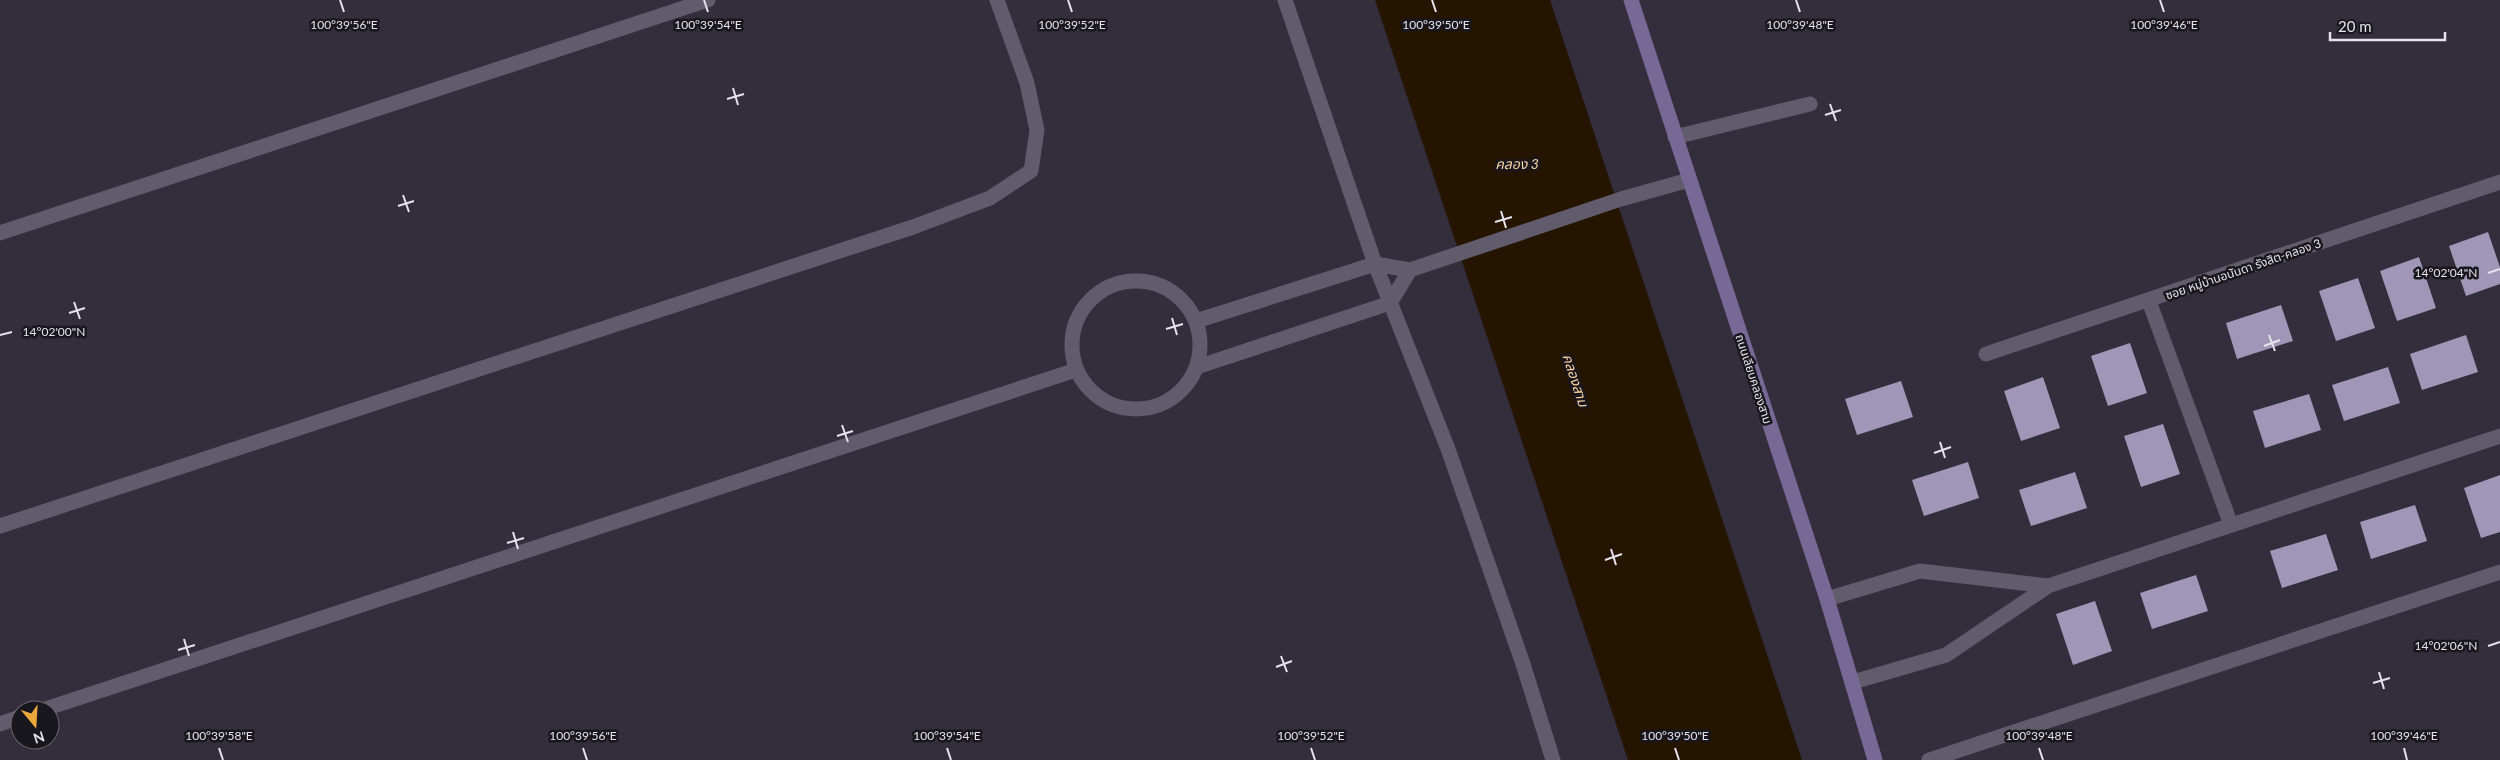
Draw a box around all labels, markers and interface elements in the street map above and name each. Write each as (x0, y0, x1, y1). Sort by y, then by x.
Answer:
scale bar (2330, 10, 2445, 42)
text: 100°39'56"E (310, 17, 378, 32)
text: 100°39'54"E (674, 17, 742, 32)
text: 100°39'52"E (1038, 17, 1106, 32)
text: 100°39'50"E (1402, 17, 1470, 32)
text: 100°39'48"E (1766, 17, 1834, 32)
text: 100°39'46"E (2130, 17, 2198, 32)
text: 20 m (2338, 17, 2372, 35)
water label: คลอง 3 (1495, 155, 1539, 172)
street label: ซอย หมู่บ้านอนันดา รังสิต-คลอง 3 (2163, 235, 2323, 303)
text: 14°02'04"N (2415, 265, 2477, 280)
text: 14°02'00"N (23, 324, 85, 339)
street label: ถนนเลียบคลองสาม (1732, 332, 1776, 426)
water label: คลองสาม (1560, 351, 1593, 410)
text: 14°02'06"N (2415, 638, 2477, 653)
north arrow (10, 700, 60, 750)
text: N (31, 728, 47, 748)
text: 100°39'58"E (185, 728, 253, 743)
text: 100°39'56"E (549, 728, 617, 743)
text: 100°39'54"E (913, 728, 981, 743)
text: 100°39'52"E (1277, 728, 1345, 743)
text: 100°39'50"E (1641, 728, 1709, 743)
text: 100°39'48"E (2005, 728, 2073, 743)
text: 100°39'46"E (2370, 728, 2438, 743)

